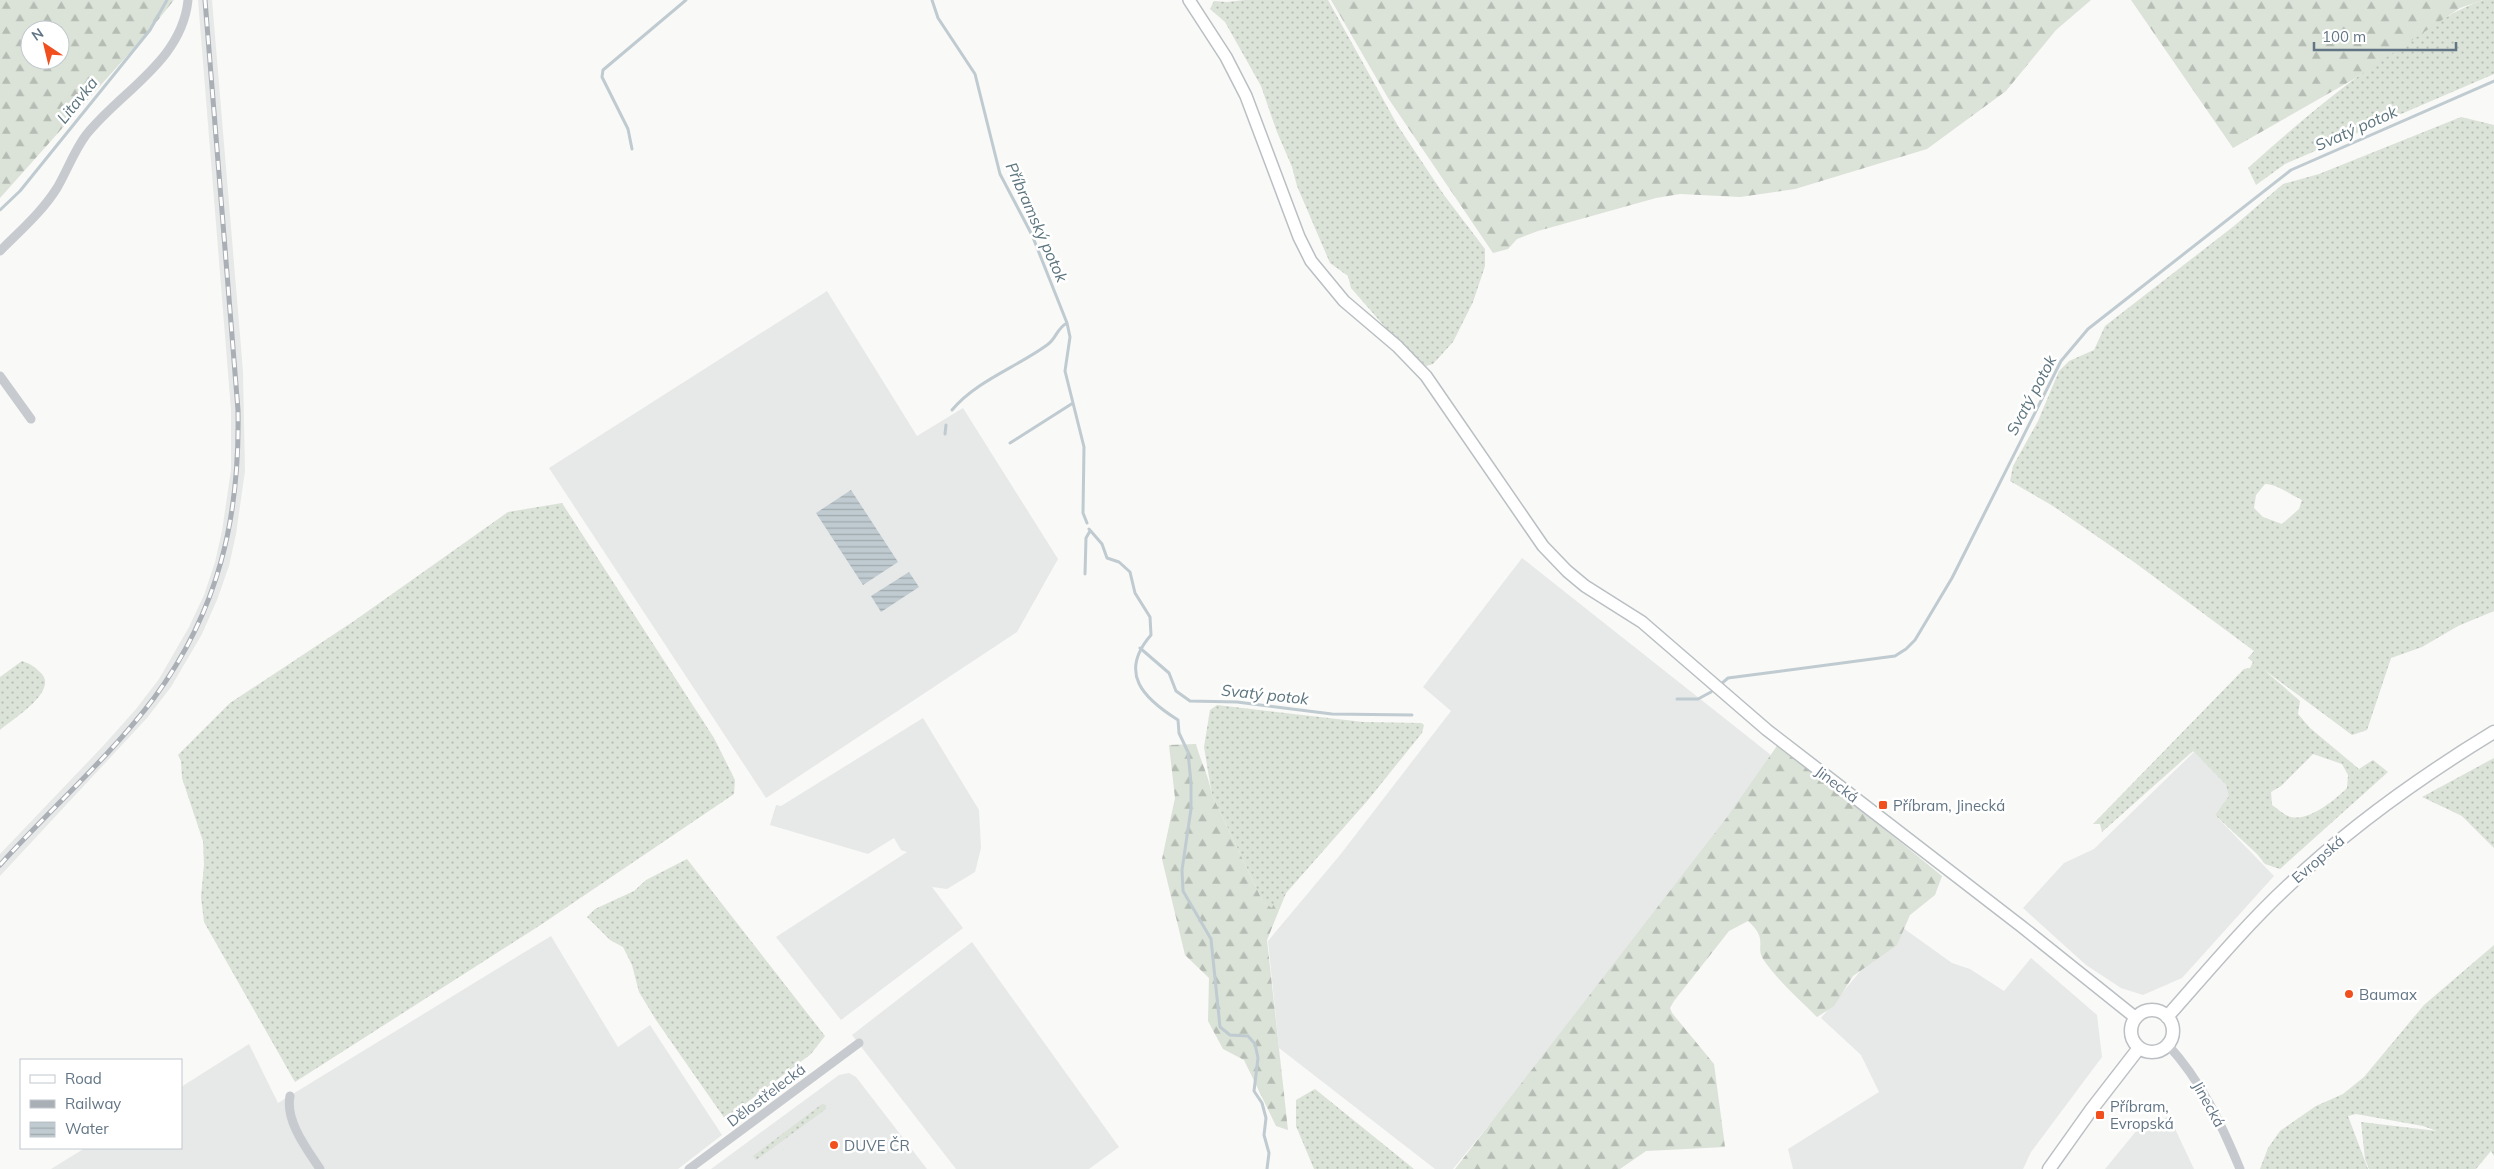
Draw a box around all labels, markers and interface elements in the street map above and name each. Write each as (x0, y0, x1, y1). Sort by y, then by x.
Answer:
north arrow (20, 20, 70, 70)
scale bar (2314, 20, 2456, 52)
text: N (28, 24, 47, 45)
text: 100 m (2322, 27, 2366, 46)
water label: Litavka (52, 72, 102, 127)
water label: Svatý potok (2312, 101, 2401, 155)
water label: Příbramský potok (1002, 159, 1073, 286)
water label: Svatý potok (2002, 351, 2061, 438)
water label: Svatý potok (1220, 679, 1310, 709)
street label: Jinecká (1811, 761, 1863, 807)
place label: Příbram, Jinecká (1893, 796, 2005, 815)
marker: Příbram, Jinecká (1877, 799, 1889, 811)
street label: Evropská (2288, 831, 2348, 887)
place label: Baumax (2359, 985, 2417, 1004)
marker: Baumax (2343, 988, 2355, 1000)
legend (20, 1059, 182, 1149)
street label: Dělostřelecká (723, 1059, 809, 1131)
text: Road (65, 1069, 102, 1088)
street label: Jinecká (2189, 1078, 2229, 1130)
text: Railway (65, 1094, 121, 1113)
place label: Příbram, Evropská (2110, 1097, 2174, 1133)
marker: Příbram, Evropská (2094, 1109, 2106, 1121)
text: Water (65, 1119, 109, 1138)
place label: DUVE ČR (844, 1136, 910, 1155)
marker: DUVE ČR (828, 1139, 840, 1151)

